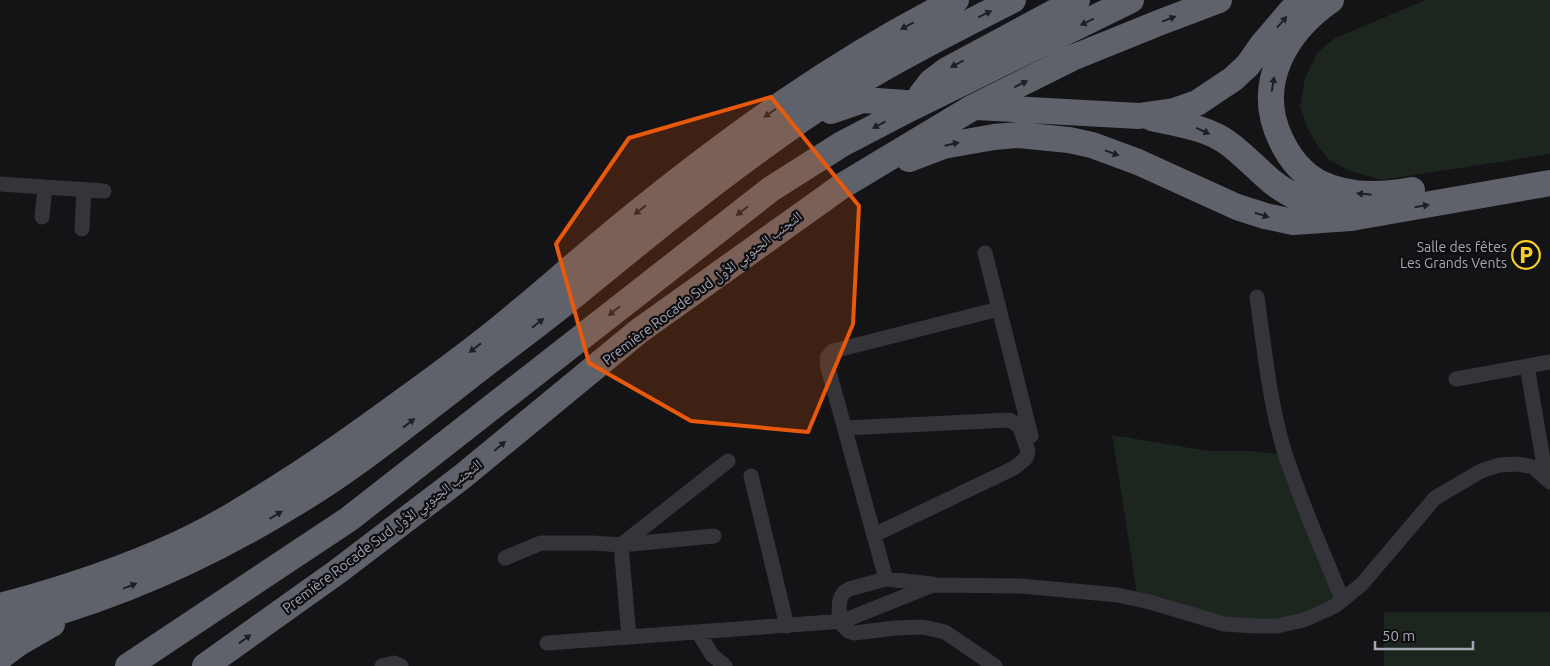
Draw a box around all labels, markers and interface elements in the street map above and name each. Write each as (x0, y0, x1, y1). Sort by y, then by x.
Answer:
one-way arrow (978, 10, 993, 18)
one-way arrow (1162, 15, 1177, 23)
one-way arrow (1276, 16, 1288, 28)
one-way arrow (1080, 17, 1095, 26)
one-way arrow (900, 22, 915, 30)
one-way arrow (950, 60, 964, 68)
one-way arrow (1269, 76, 1277, 92)
one-way arrow (1013, 80, 1028, 88)
one-way arrow (763, 108, 777, 118)
one-way arrow (872, 121, 886, 129)
one-way arrow (1196, 128, 1210, 136)
one-way arrow (945, 140, 960, 148)
one-way arrow (1105, 149, 1119, 157)
one-way arrow (1356, 190, 1372, 198)
one-way arrow (1415, 202, 1431, 210)
one-way arrow (633, 205, 647, 215)
one-way arrow (735, 206, 749, 216)
street label: Première Rocade Sud التجنب الجنوبي الأول (599, 208, 807, 371)
one-way arrow (1254, 211, 1269, 219)
place label: Salle des fêtes Les Grands Vents (1400, 239, 1507, 271)
parking icon: Salle des fêtes Les Grands Vents (1511, 240, 1541, 270)
one-way arrow (608, 306, 621, 317)
one-way arrow (531, 318, 544, 329)
one-way arrow (469, 342, 482, 353)
one-way arrow (402, 418, 416, 428)
one-way arrow (494, 440, 507, 451)
street label: Première Rocade Sud التجنب الجنوبي الأول (279, 456, 487, 619)
one-way arrow (268, 511, 283, 519)
one-way arrow (122, 582, 137, 589)
scale bar (1375, 618, 1472, 650)
text: 50 m (1382, 627, 1415, 644)
one-way arrow (238, 633, 251, 644)

